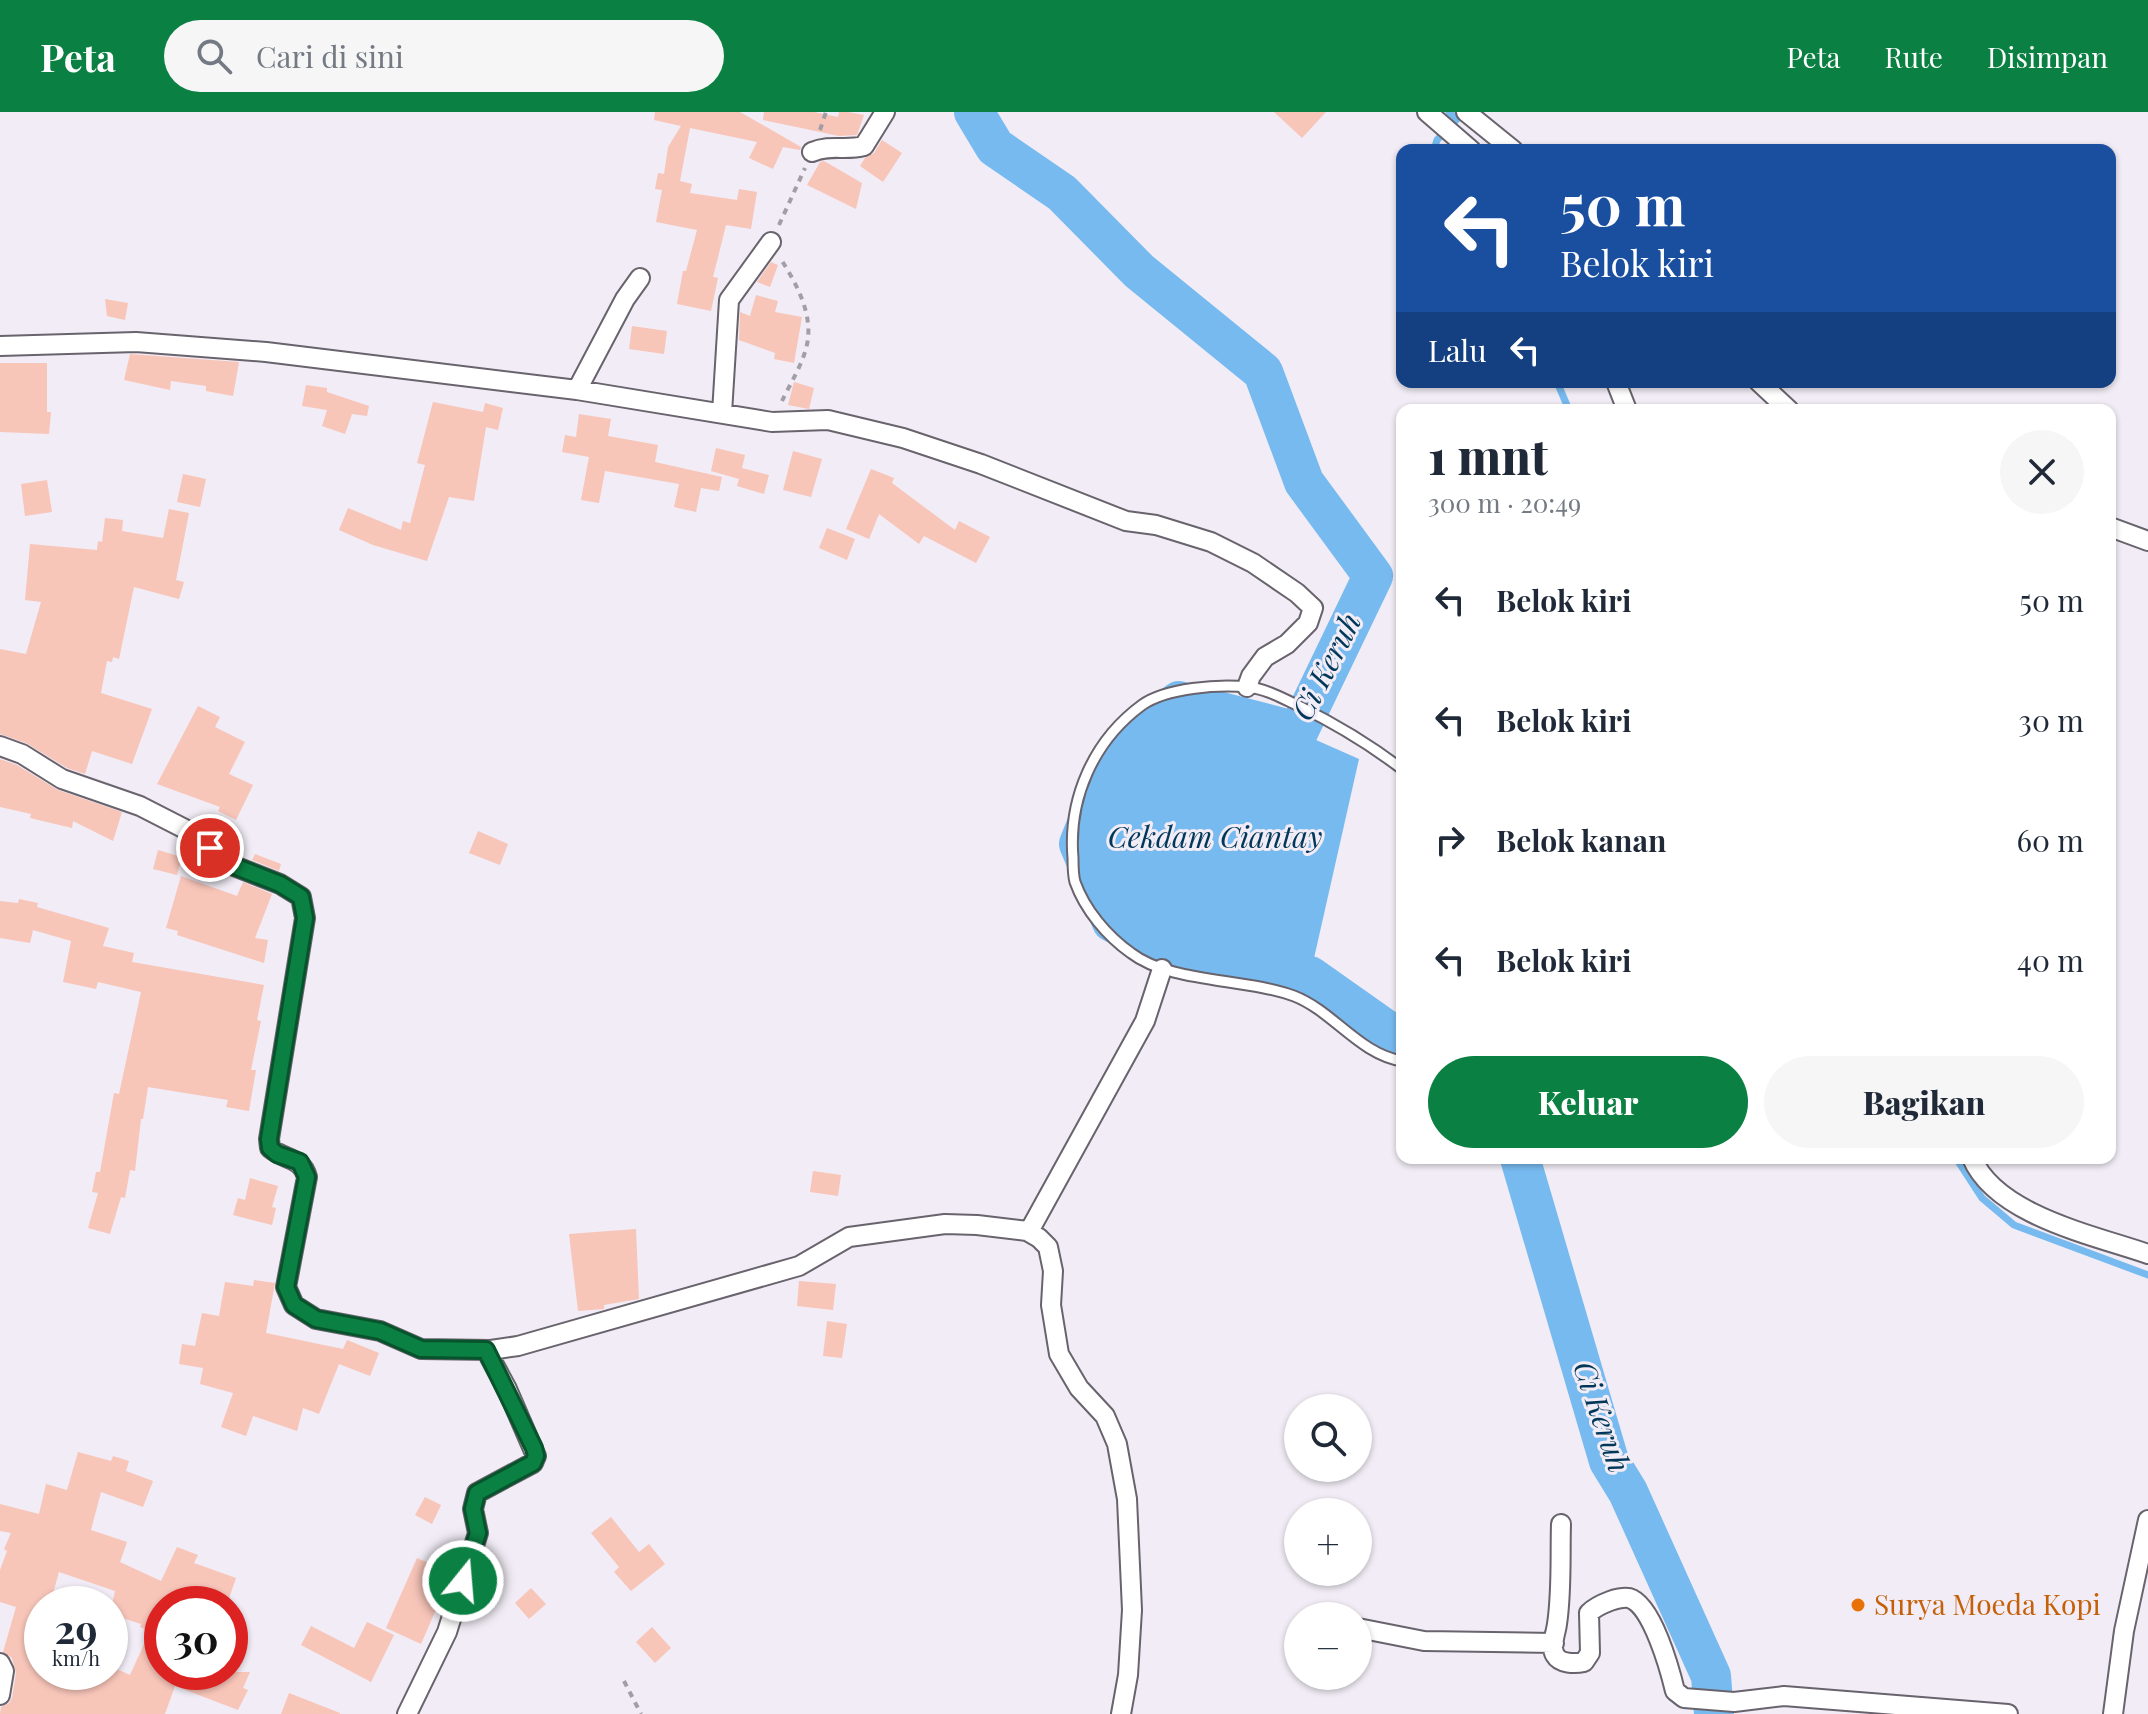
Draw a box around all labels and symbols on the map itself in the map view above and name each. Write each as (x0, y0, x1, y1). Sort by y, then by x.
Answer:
water label: Ci Keruh (1281, 606, 1369, 726)
pin (176, 814, 244, 882)
water label: Cekdam Ciantay (1108, 816, 1322, 856)
water label: Ci Keruh (1565, 1355, 1641, 1477)
position arrow (421, 1539, 505, 1623)
place label: Surya Moeda Kopi (1874, 1585, 2101, 1622)
speed limit sign: 30 (144, 1586, 248, 1690)
marker: Surya Moeda Kopi (1849, 1596, 1867, 1614)

